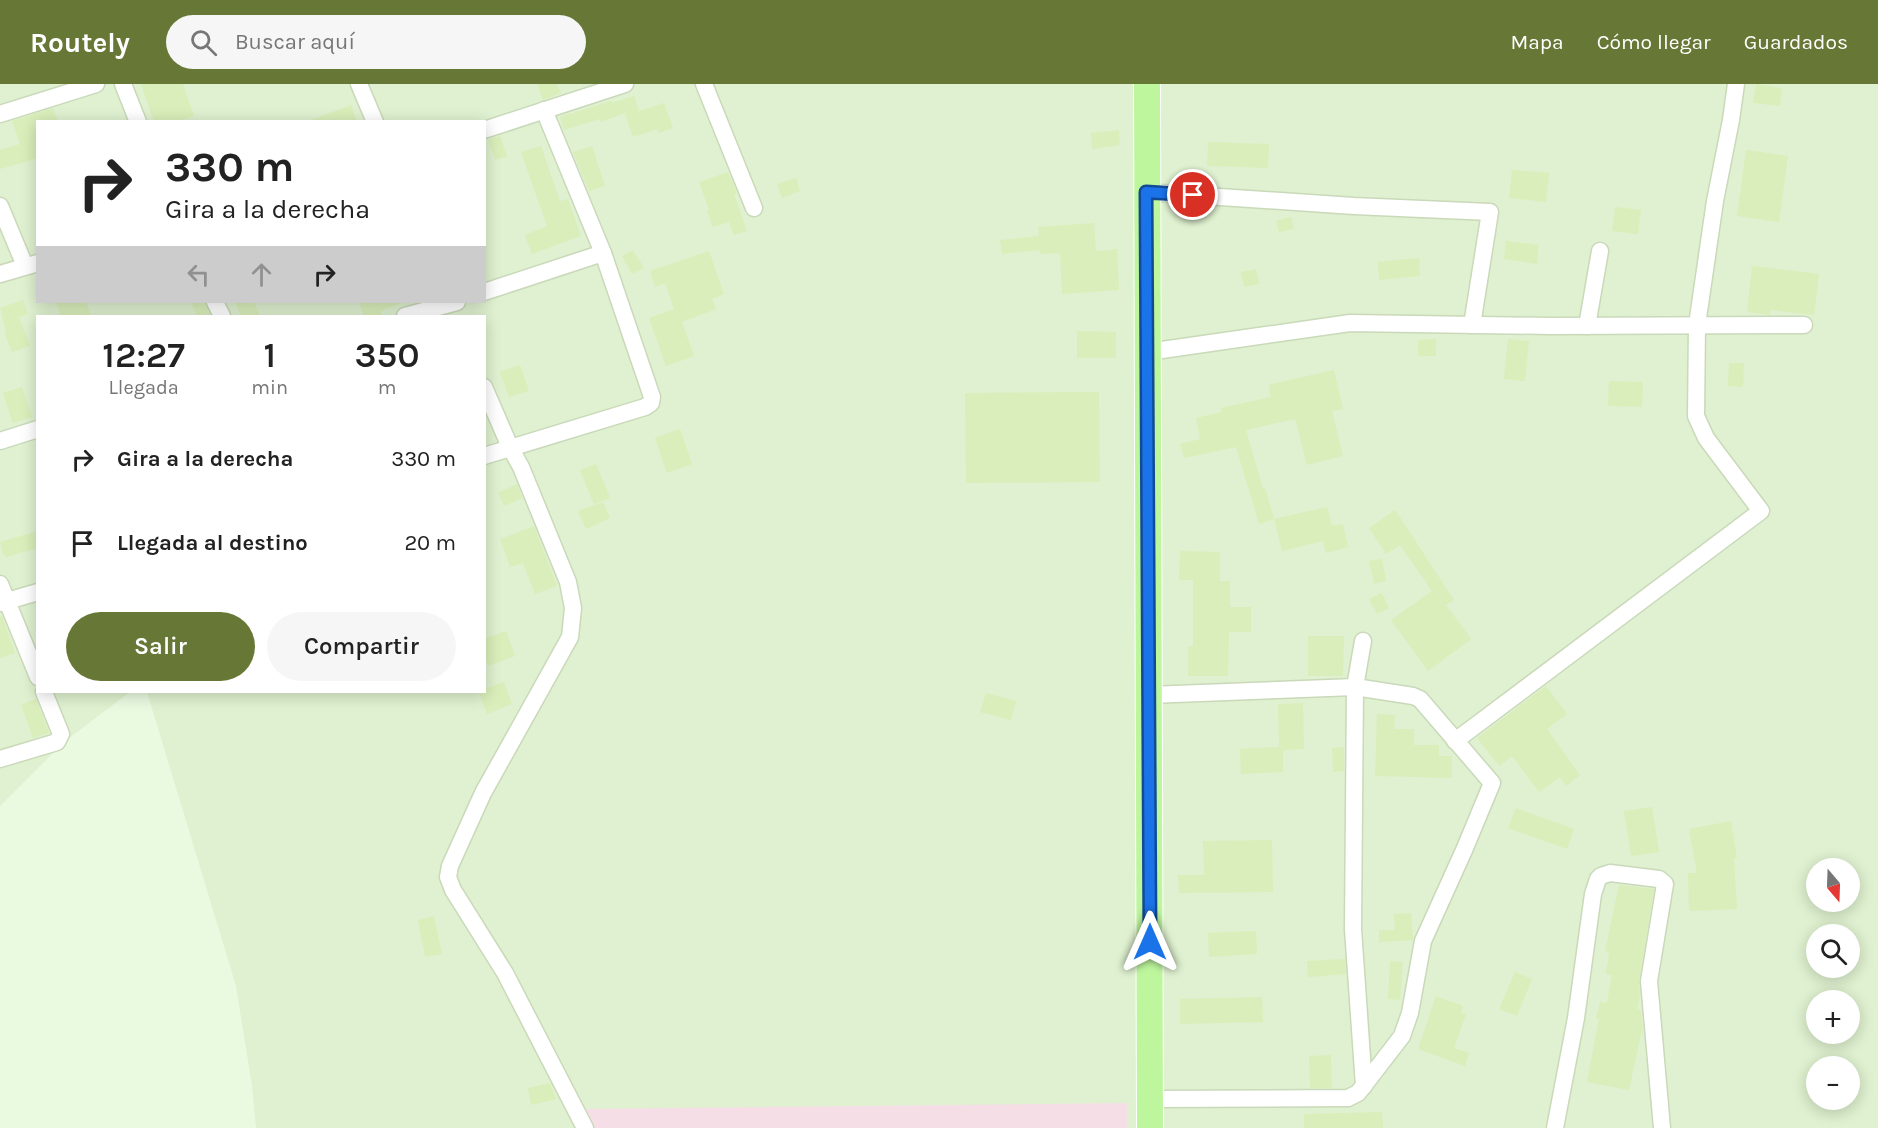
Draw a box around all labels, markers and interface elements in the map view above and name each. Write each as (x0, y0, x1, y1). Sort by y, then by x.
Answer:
search box (166, 15, 586, 69)
text: Routely (30, 26, 130, 59)
icon: search (187, 26, 220, 59)
text: Buscar aquí (235, 29, 355, 55)
text: Mapa (1510, 30, 1564, 54)
text: Cómo llegar (1597, 30, 1711, 54)
text: Guardados (1744, 30, 1848, 54)
text: 330 m (165, 142, 294, 192)
icon: right (66, 144, 144, 222)
pin (1167, 169, 1218, 220)
icon: arrive (1176, 178, 1209, 211)
text: Gira a la derecha (165, 193, 370, 225)
icon: left (182, 258, 215, 291)
icon: ahead (245, 258, 278, 291)
icon: right (308, 258, 341, 291)
text: 12:27 (102, 334, 185, 376)
text: 1 (263, 334, 276, 376)
text: 350 (354, 334, 420, 376)
text: Llegada (108, 376, 179, 399)
text: min (251, 376, 288, 399)
text: m (378, 376, 396, 399)
icon: right (66, 443, 99, 476)
text: Gira a la derecha (117, 446, 293, 472)
text: 330 m (391, 446, 456, 472)
icon: arrive (66, 527, 99, 560)
text: Llegada al destino (117, 530, 308, 556)
text: 20 m (404, 530, 456, 556)
button: Salir (66, 612, 255, 681)
button: Compartir (267, 612, 456, 681)
north arrow (1806, 858, 1860, 912)
map controls (1806, 858, 1860, 1110)
position arrow (1118, 910, 1182, 974)
button: search (1806, 924, 1860, 978)
button: + (1806, 990, 1860, 1044)
button: − (1806, 1056, 1860, 1110)

